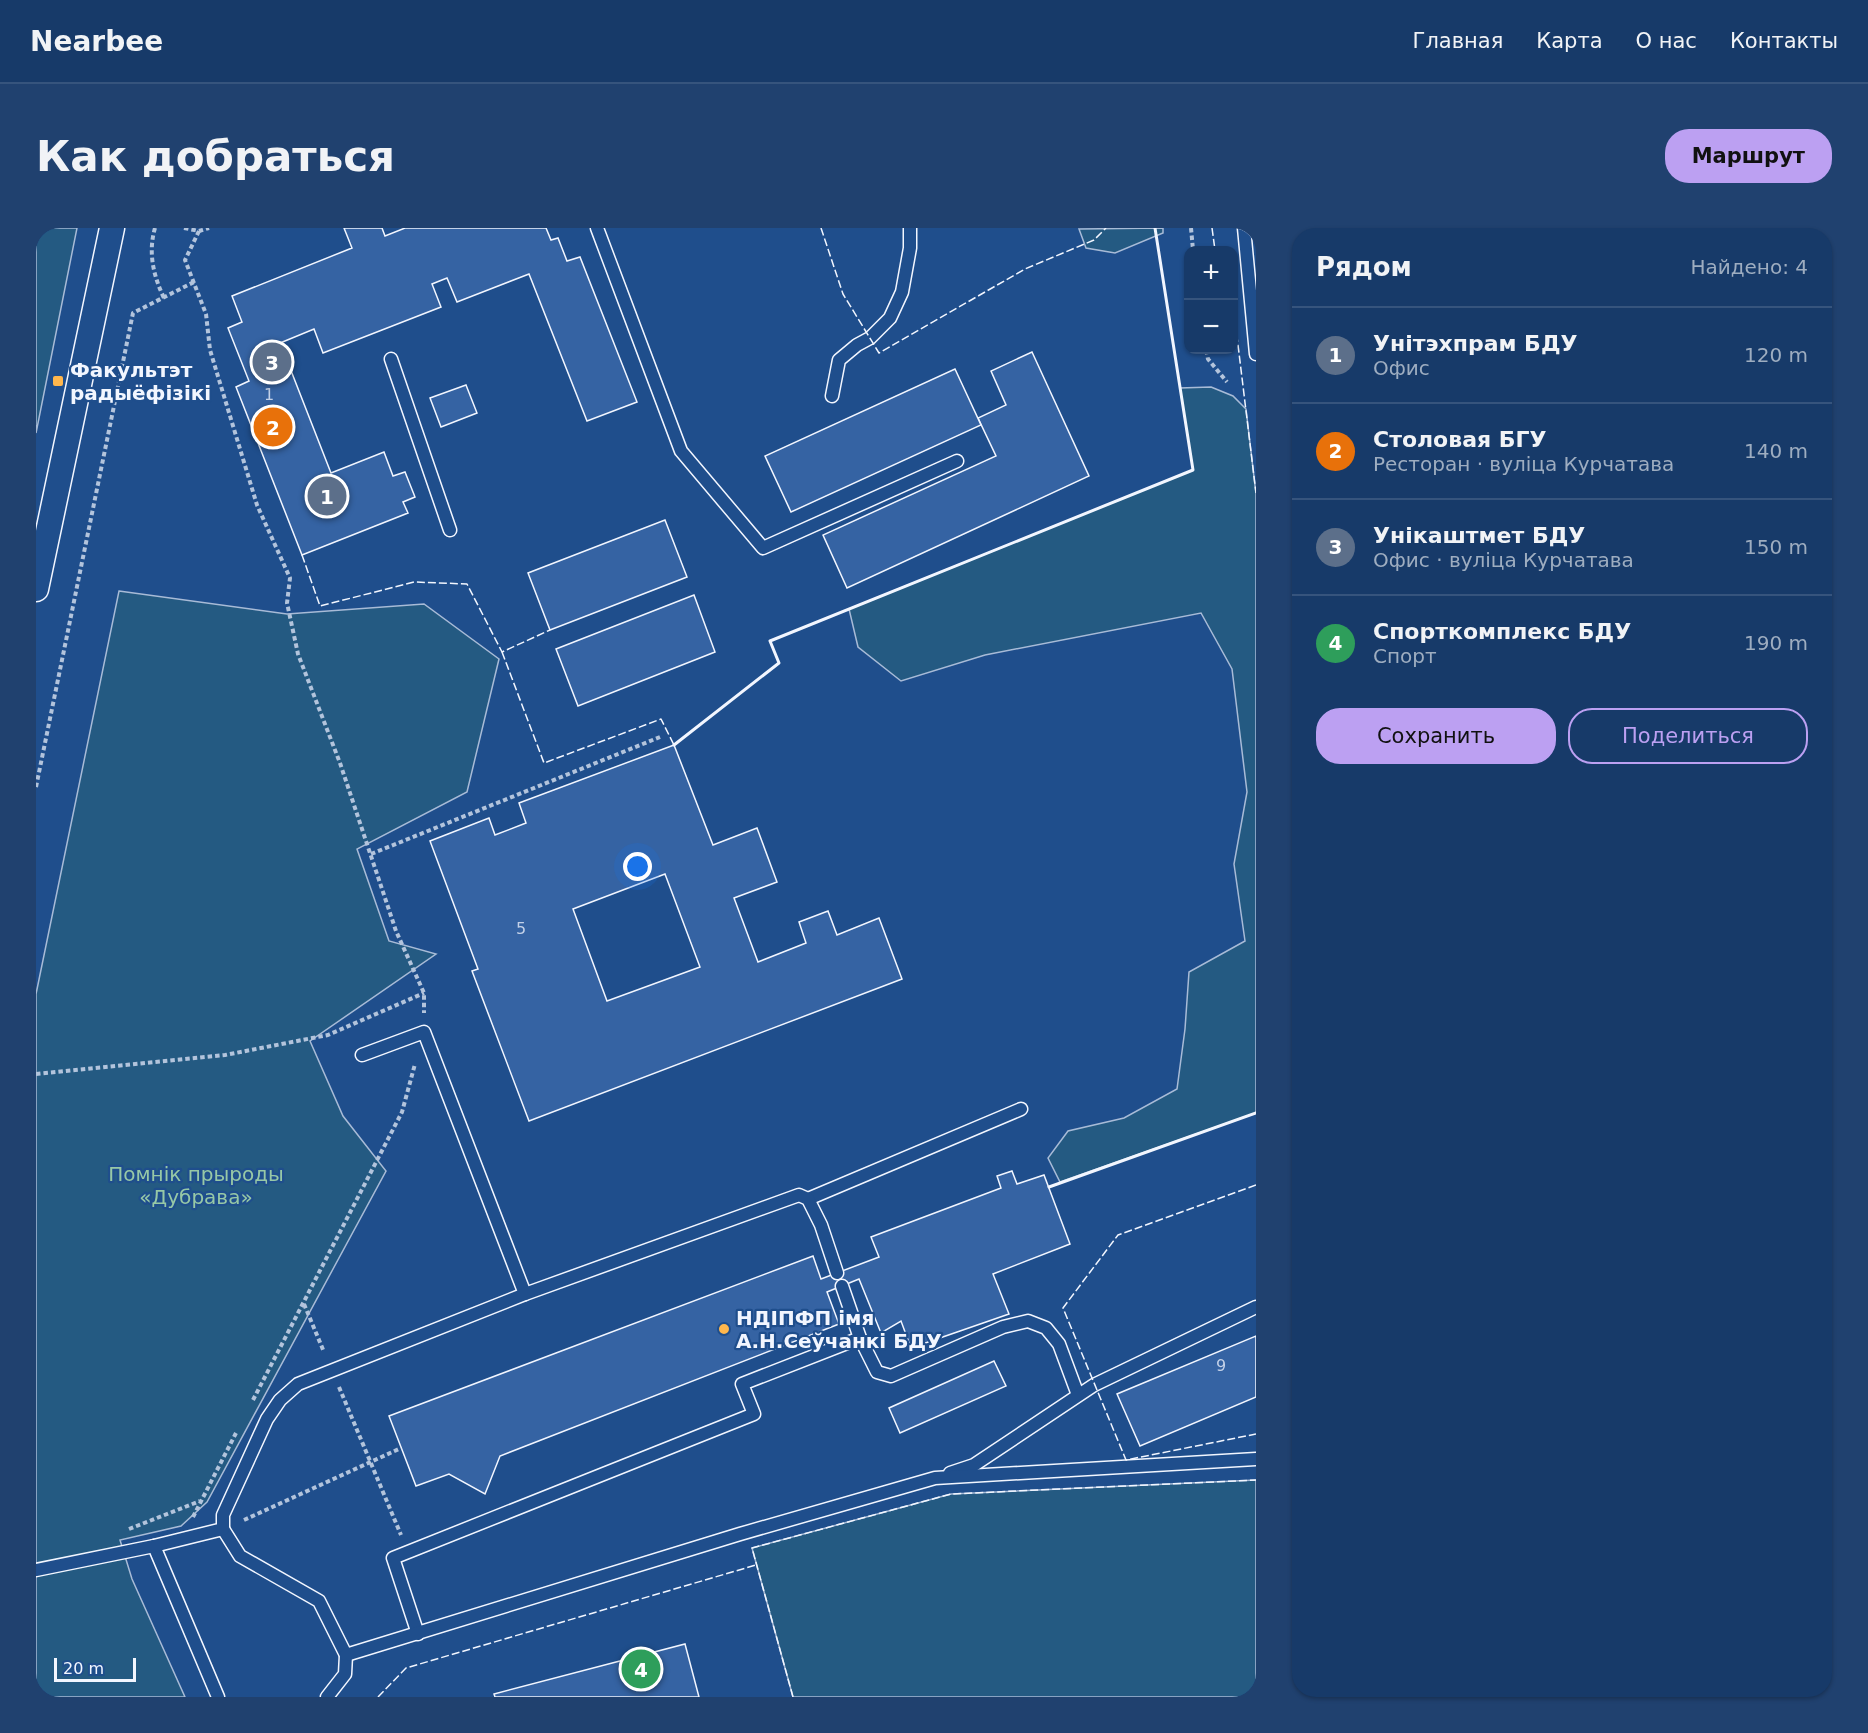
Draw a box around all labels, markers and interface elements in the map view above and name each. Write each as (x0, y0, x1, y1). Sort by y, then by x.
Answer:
text: Nearbee (30, 25, 163, 58)
text: Главная (1413, 29, 1503, 53)
text: Карта (1536, 29, 1603, 53)
text: О нас (1636, 29, 1697, 53)
text: Контакты (1730, 29, 1838, 53)
button: Маршрут (1665, 129, 1832, 183)
text: Как добраться (36, 132, 395, 181)
map controls (1184, 246, 1238, 354)
button: + (1184, 246, 1238, 300)
text: Рядом (1316, 252, 1412, 282)
text: Найдено: 4 (1690, 255, 1808, 279)
button: − (1184, 300, 1238, 354)
text: Унітэхпрам БДУ (1373, 331, 1577, 356)
pin: 3 (252, 340, 292, 384)
text: 1 (1329, 343, 1342, 367)
text: 120 m (1744, 343, 1808, 367)
text: Офис (1373, 356, 1430, 380)
place label: Факультэт радыёфізікі (70, 358, 211, 405)
marker: Факультэт радыёфізікі (51, 374, 65, 388)
house number: 1 (264, 385, 274, 404)
pin: 2 (254, 404, 292, 450)
text: Столовая БГУ (1373, 427, 1547, 452)
text: 2 (1329, 439, 1342, 463)
text: 140 m (1744, 439, 1808, 463)
text: Ресторан · вуліца Курчатава (1373, 452, 1674, 476)
pin: 1 (308, 474, 346, 518)
text: Унікаштмет БДУ (1373, 523, 1585, 548)
text: 3 (1329, 535, 1342, 559)
text: 150 m (1744, 535, 1808, 559)
text: Офис · вуліца Курчатава (1373, 548, 1634, 572)
text: Спорткомплекс БДУ (1373, 619, 1631, 644)
text: 4 (1329, 631, 1342, 655)
text: 190 m (1744, 631, 1808, 655)
text: Спорт (1373, 644, 1437, 668)
button: Сохранить (1316, 708, 1556, 764)
button: Поделиться (1568, 708, 1808, 764)
your location (623, 852, 652, 881)
house number: 5 (516, 919, 526, 938)
park label: Помнік прыроды «Дубрава» (108, 1162, 284, 1209)
place label: НДІПФП імя А.Н.Сеўчанкі БДУ (736, 1306, 942, 1353)
marker: НДІПФП імя А.Н.Сеўчанкі БДУ (717, 1322, 731, 1336)
house number: 9 (1216, 1356, 1226, 1375)
pin: 4 (622, 1646, 660, 1692)
scale bar (54, 1655, 136, 1682)
text: 20 m (63, 1659, 104, 1678)

